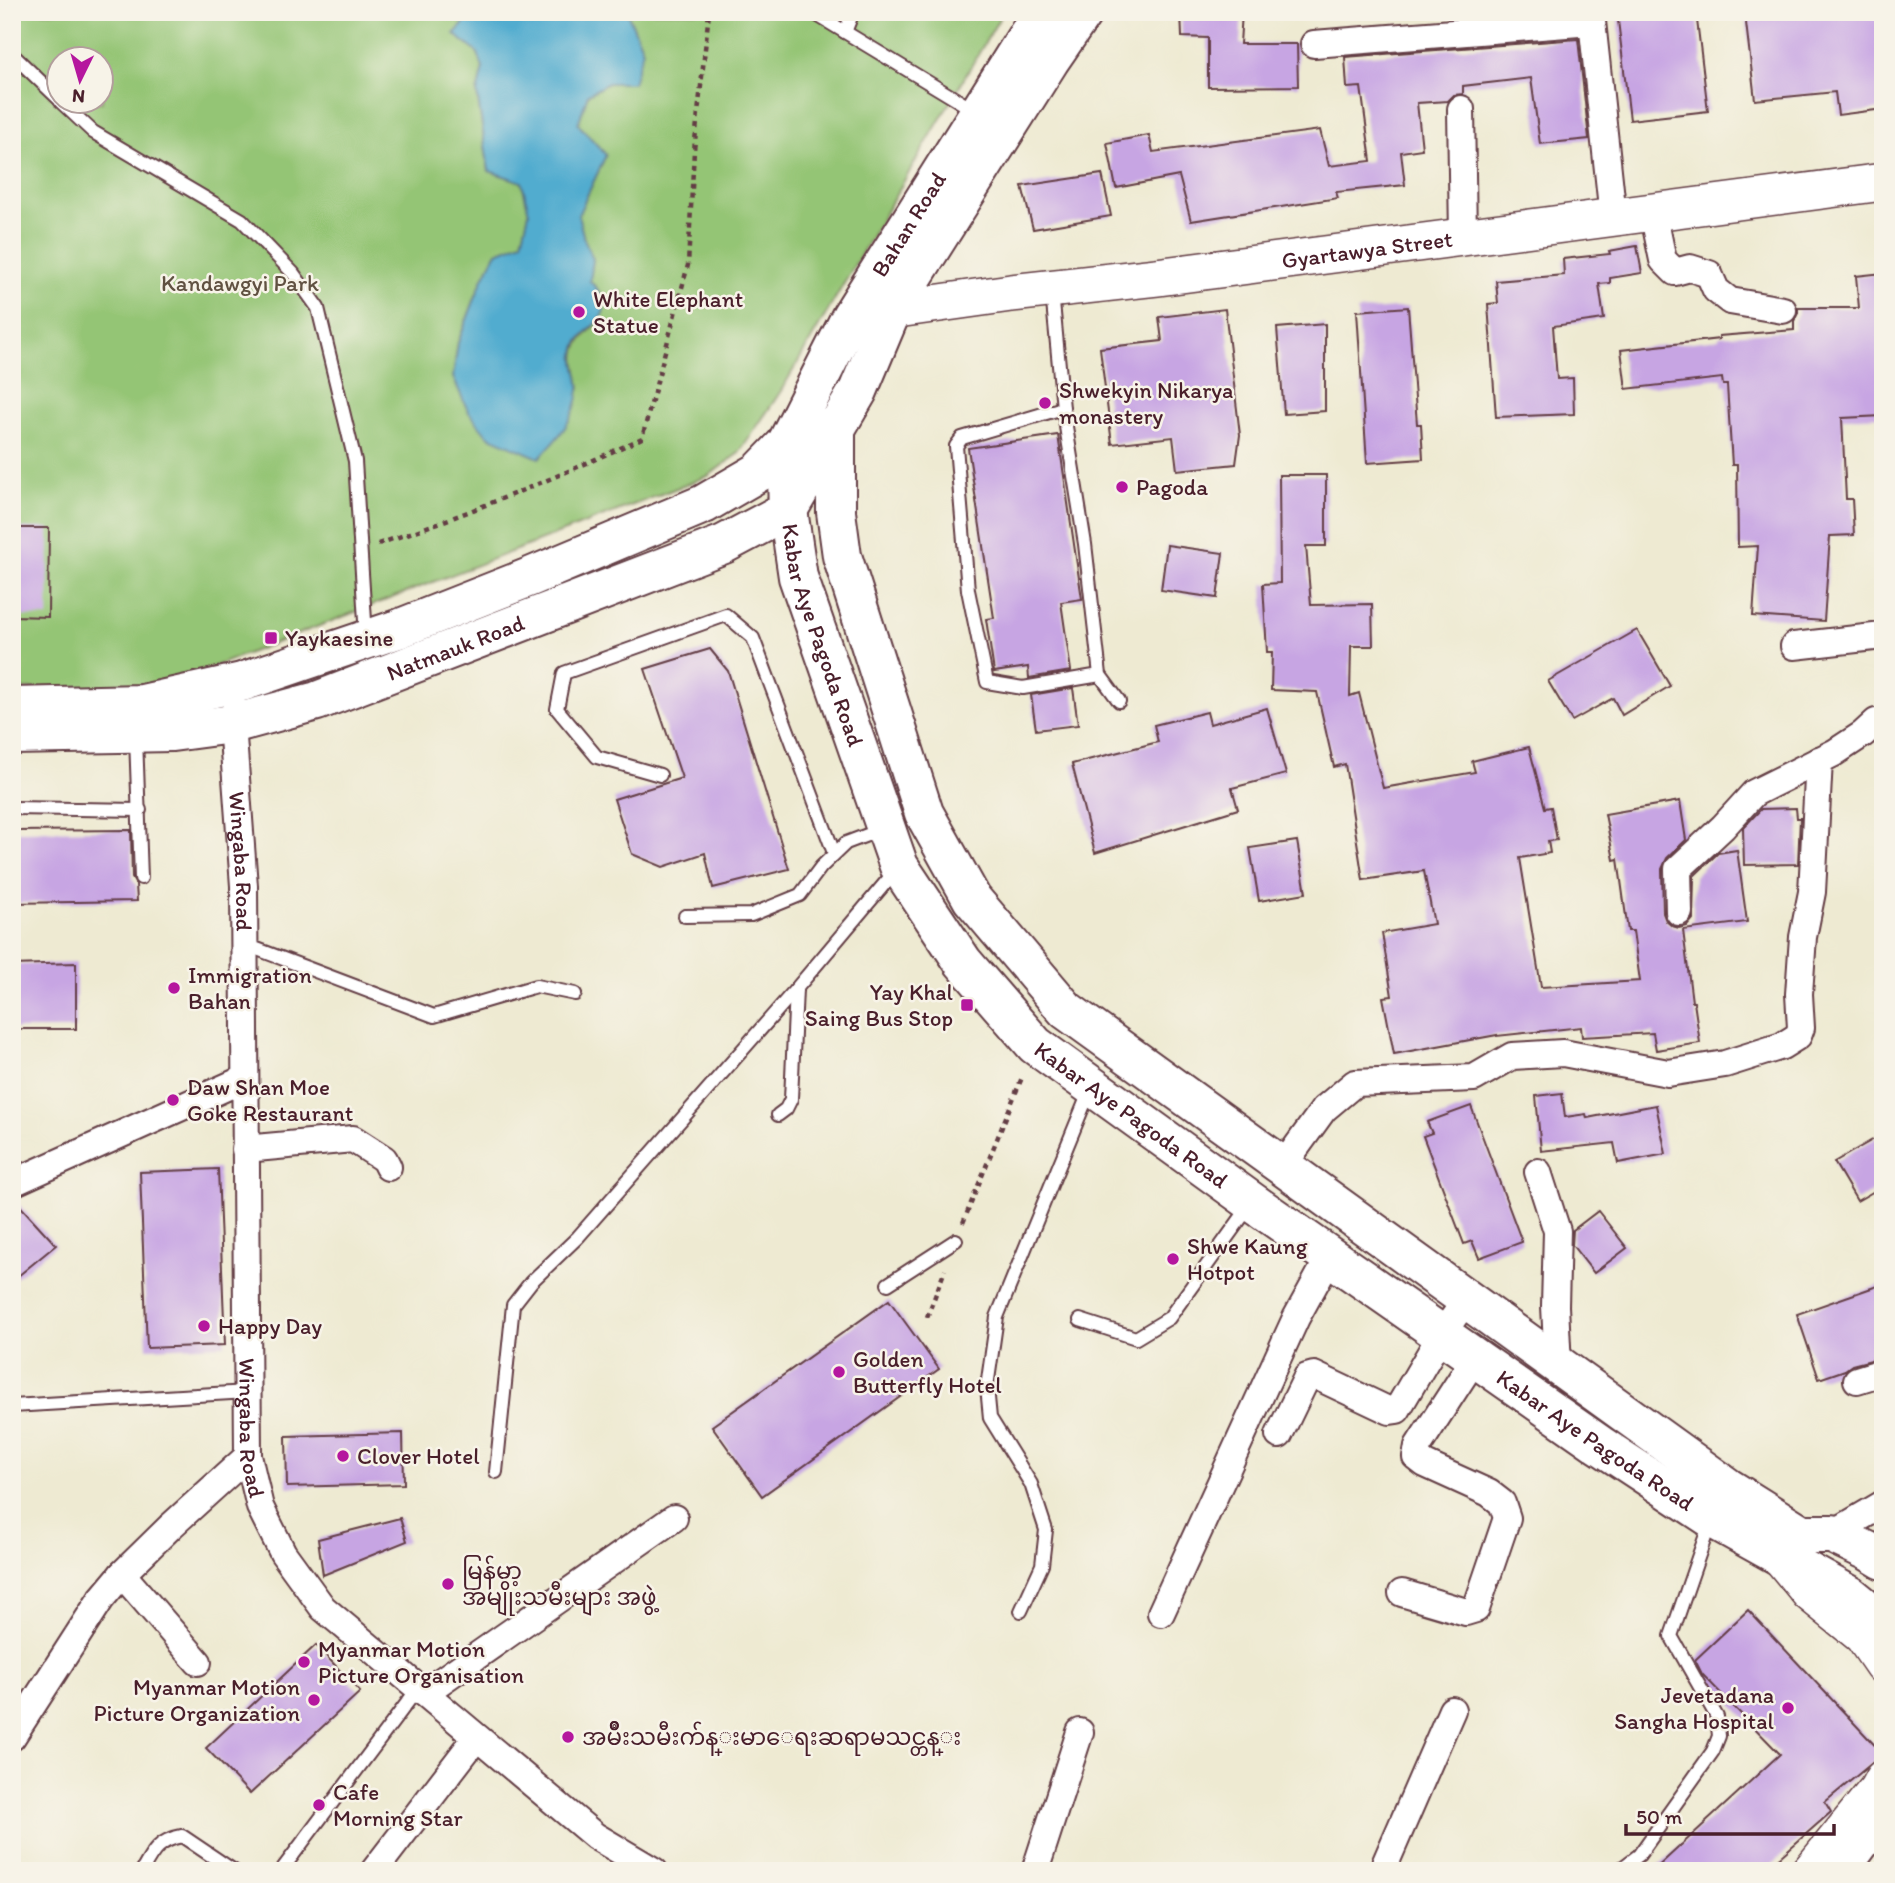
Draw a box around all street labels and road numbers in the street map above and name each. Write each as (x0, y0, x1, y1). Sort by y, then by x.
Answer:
street label: Bahan Road (865, 166, 952, 282)
street label: Gyartawya Street (1280, 224, 1454, 275)
street label: Kabar Aye Pagoda Road (776, 522, 870, 751)
street label: Natmauk Road (383, 608, 529, 687)
street label: Wingaba Road (223, 790, 258, 932)
street label: Kabar Aye Pagoda Road (1029, 1035, 1234, 1194)
street label: Wingaba Road (233, 1358, 271, 1501)
street label: Kabar Aye Pagoda Road (1491, 1363, 1700, 1517)

